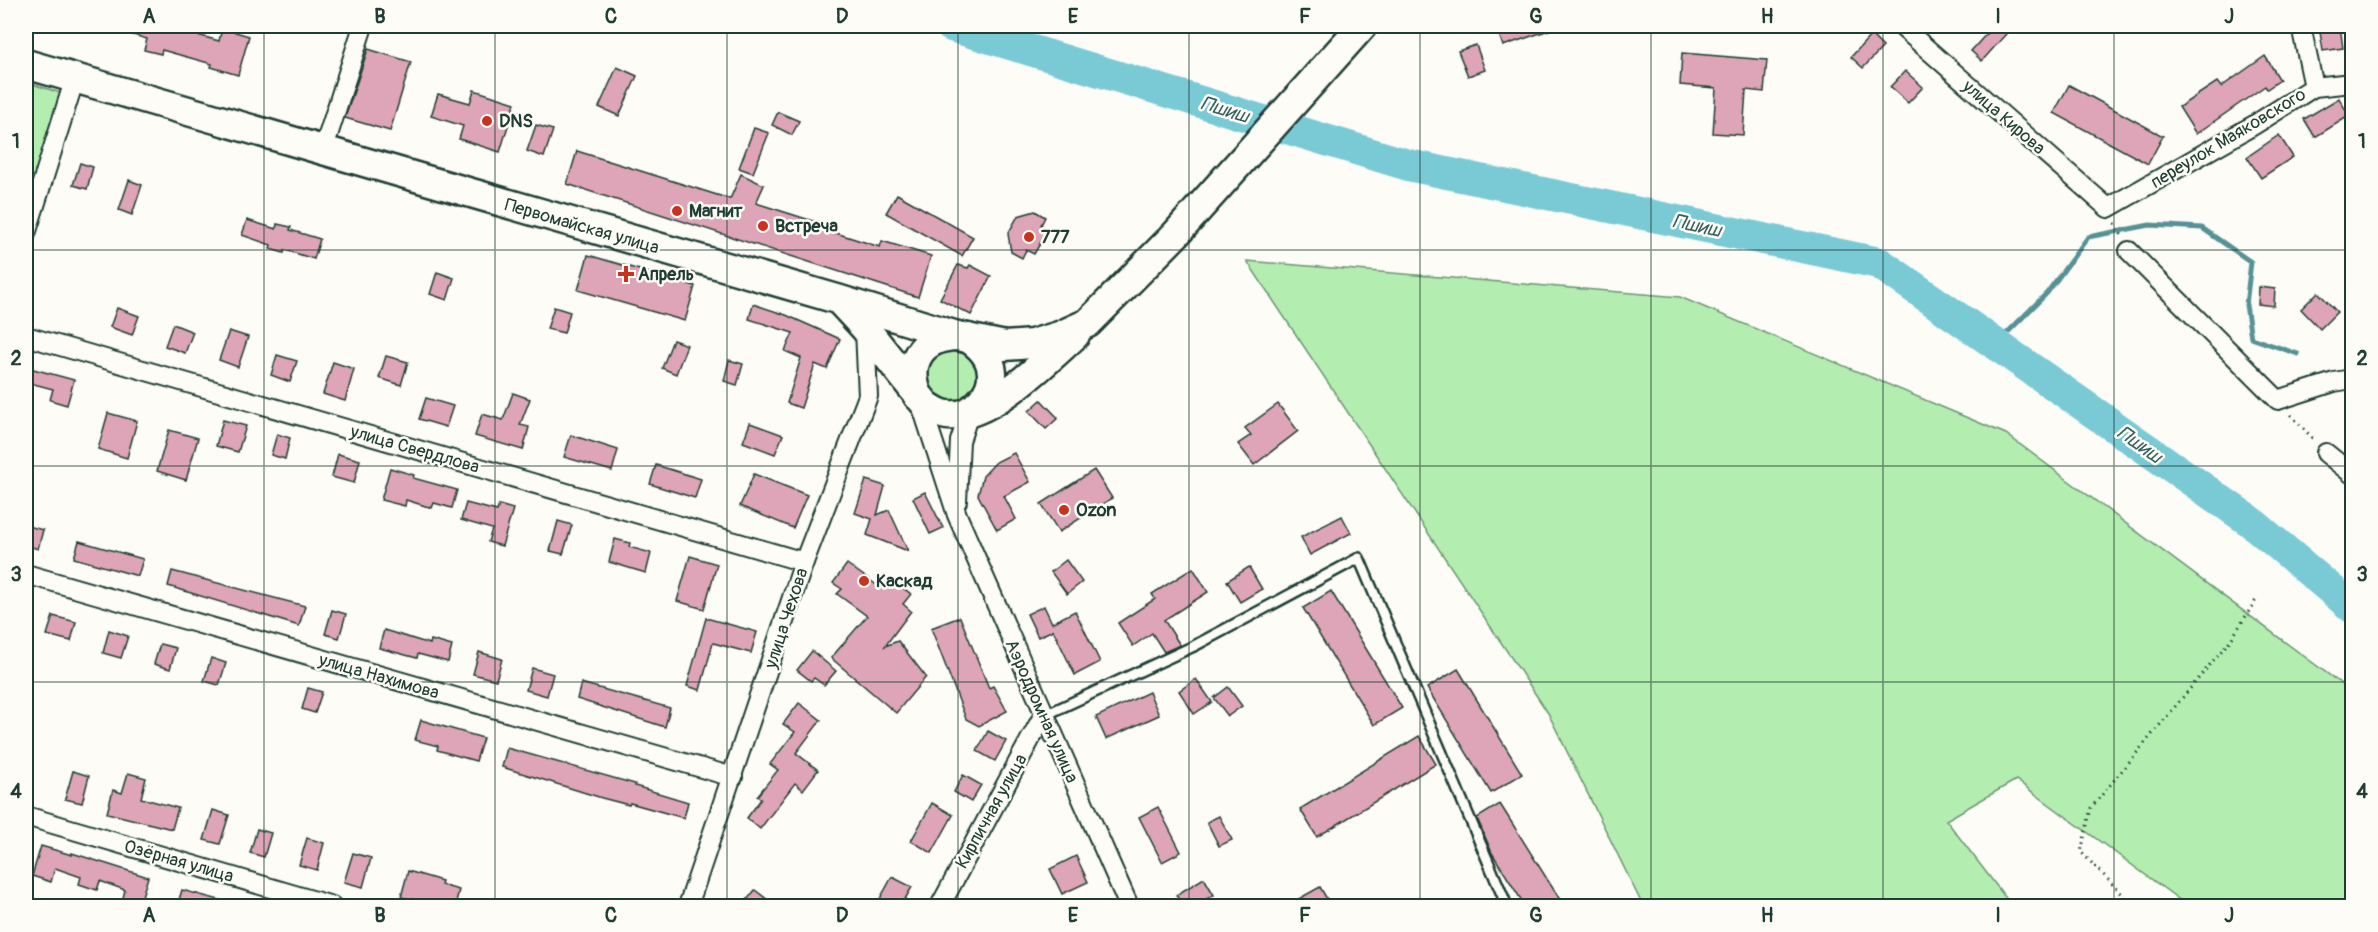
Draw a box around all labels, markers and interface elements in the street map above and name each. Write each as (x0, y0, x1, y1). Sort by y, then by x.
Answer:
text: A (143, 4, 156, 29)
text: B (374, 4, 386, 29)
text: C (605, 4, 617, 29)
text: D (836, 4, 849, 29)
text: E (1068, 4, 1079, 29)
text: F (1299, 4, 1311, 29)
text: G (1529, 4, 1543, 29)
text: H (1761, 4, 1774, 29)
text: I (1995, 4, 2001, 29)
text: J (2224, 4, 2234, 29)
street label: улица Кирова (1957, 74, 2050, 160)
street label: переулок Маяковского (2147, 83, 2310, 194)
water label: Пшиш (1198, 90, 1254, 129)
place label: DNS (499, 110, 533, 133)
marker: DNS (480, 114, 494, 128)
text: 1 (12, 129, 20, 154)
text: 1 (2358, 129, 2366, 154)
street label: Первомайская улица (502, 193, 662, 260)
place label: Магнит (689, 200, 743, 223)
marker: Магнит (670, 204, 684, 218)
water label: Пшиш (1670, 208, 1725, 243)
place label: Встреча (775, 215, 838, 238)
marker: Встреча (756, 219, 770, 233)
place label: 777 (1041, 226, 1070, 249)
marker: 777 (1022, 230, 1036, 244)
place label: Апрель (638, 263, 694, 286)
marker: Апрель (619, 267, 633, 281)
text: 2 (10, 346, 22, 371)
text: 2 (2356, 346, 2368, 371)
street label: улица Свердлова (347, 420, 482, 479)
water label: Пшиш (2112, 420, 2169, 470)
place label: Ozon (1076, 499, 1116, 522)
marker: Ozon (1057, 503, 1071, 517)
text: 3 (10, 562, 22, 587)
text: 3 (2356, 562, 2368, 587)
street label: улица Чехова (759, 565, 814, 672)
place label: Каскад (876, 570, 933, 593)
marker: Каскад (857, 574, 871, 588)
street label: Аэродромная улица (1000, 636, 1084, 787)
street label: улица Нахимова (315, 648, 442, 705)
street label: Кирпичная улица (950, 750, 1032, 873)
text: 4 (10, 779, 22, 804)
text: 4 (2356, 779, 2368, 804)
street label: Озёрная улица (121, 835, 236, 888)
text: A (143, 903, 156, 928)
text: B (374, 903, 386, 928)
text: C (605, 903, 617, 928)
text: D (836, 903, 849, 928)
text: E (1068, 903, 1079, 928)
text: F (1299, 903, 1311, 928)
text: G (1529, 903, 1543, 928)
text: H (1761, 903, 1774, 928)
text: I (1995, 903, 2001, 928)
text: J (2224, 903, 2234, 928)

